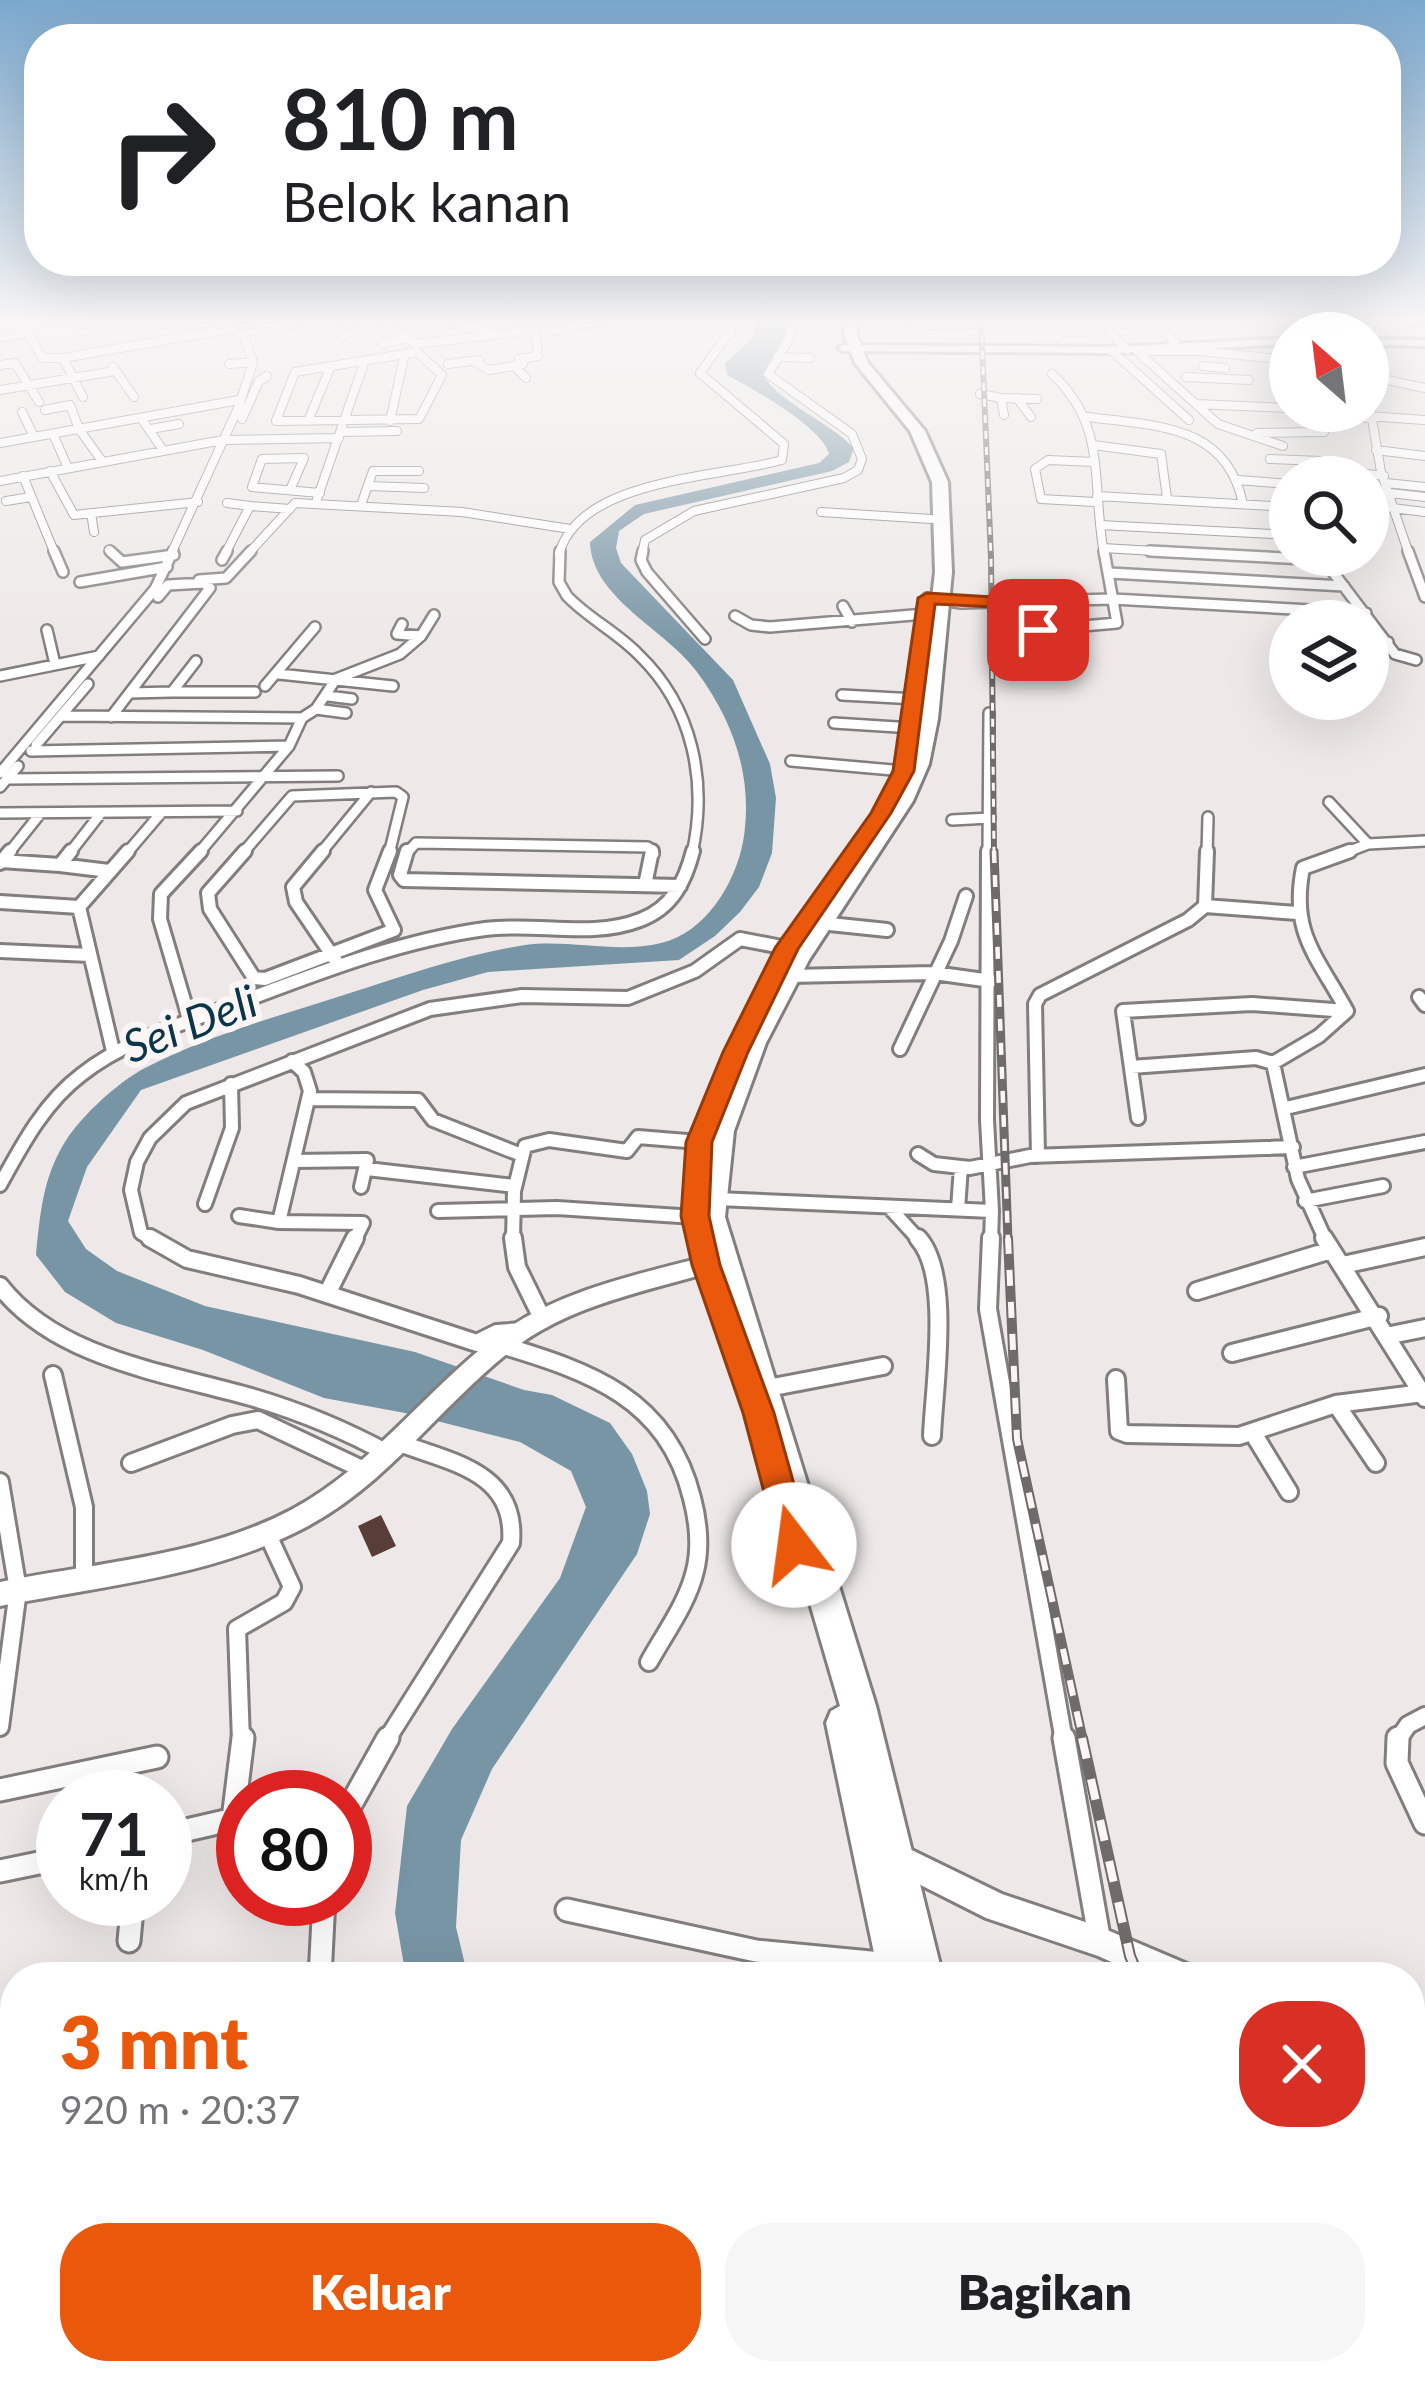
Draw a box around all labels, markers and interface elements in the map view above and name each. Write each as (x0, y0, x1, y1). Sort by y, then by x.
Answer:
text: 810 m (282, 67, 519, 168)
icon: right (84, 72, 240, 228)
text: Belok kanan (282, 169, 571, 234)
north arrow (1269, 312, 1389, 432)
map controls (1269, 312, 1389, 720)
button: search (1269, 456, 1389, 576)
pin (987, 579, 1089, 681)
icon: arrive (1005, 597, 1071, 663)
button: layers (1269, 600, 1389, 720)
water label: Sei Deli (115, 973, 264, 1073)
position arrow (731, 1482, 857, 1608)
speed limit sign: 80 (216, 1770, 372, 1926)
text: 71 (79, 1797, 149, 1869)
text: km/h (79, 1860, 149, 1896)
text: 3 mnt (60, 1998, 248, 2084)
button: close (1239, 2001, 1365, 2127)
text: 920 m · 20:37 (60, 2086, 300, 2132)
button: Keluar (60, 2223, 701, 2361)
button: Bagikan (725, 2223, 1365, 2361)

